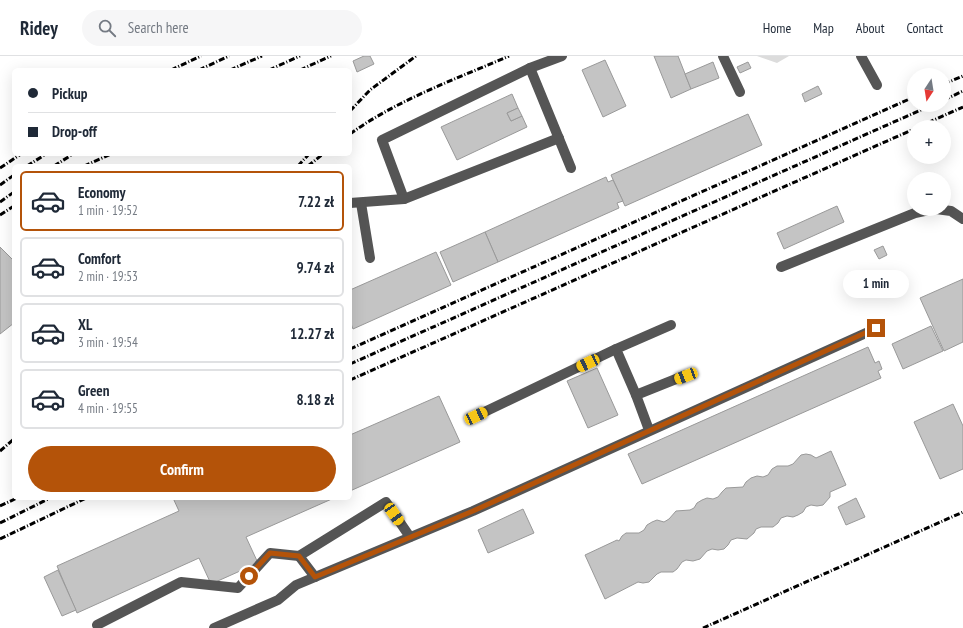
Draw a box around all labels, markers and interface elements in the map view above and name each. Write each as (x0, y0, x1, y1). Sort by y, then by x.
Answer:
search box (82, 10, 362, 46)
text: Ridey (20, 16, 58, 40)
icon: search (96, 17, 118, 39)
text: Search here (128, 18, 189, 37)
text: Home (763, 19, 791, 37)
text: Map (813, 19, 834, 37)
text: About (856, 19, 885, 37)
text: Contact (907, 19, 943, 37)
north arrow (907, 68, 951, 112)
map controls (907, 68, 951, 216)
text: Pickup (52, 84, 87, 103)
button: + (907, 120, 951, 164)
text: Drop-off (52, 122, 97, 141)
button: − (907, 172, 951, 216)
icon: car (30, 183, 66, 219)
text: Economy (78, 183, 126, 202)
text: 7.22 zł (298, 192, 334, 211)
text: 1 min · 19:52 (78, 202, 138, 219)
icon: car (30, 249, 66, 285)
text: Comfort (78, 249, 121, 268)
text: 9.74 zł (297, 258, 334, 277)
text: 2 min · 19:53 (78, 268, 138, 285)
callout: 1 min (843, 270, 909, 298)
text: 1 min (863, 275, 889, 292)
icon: car (30, 315, 66, 351)
text: XL (78, 315, 92, 334)
route end (867, 319, 885, 337)
text: 12.27 zł (290, 324, 334, 343)
text: 3 min · 19:54 (78, 334, 138, 351)
car (575, 352, 601, 374)
car (673, 366, 699, 386)
icon: car (30, 381, 66, 417)
text: Green (78, 381, 110, 400)
text: 8.18 zł (297, 390, 334, 409)
text: 4 min · 19:55 (78, 400, 138, 417)
car (463, 405, 489, 427)
button: Confirm (28, 446, 336, 492)
car (382, 501, 406, 527)
route start (240, 567, 258, 585)

